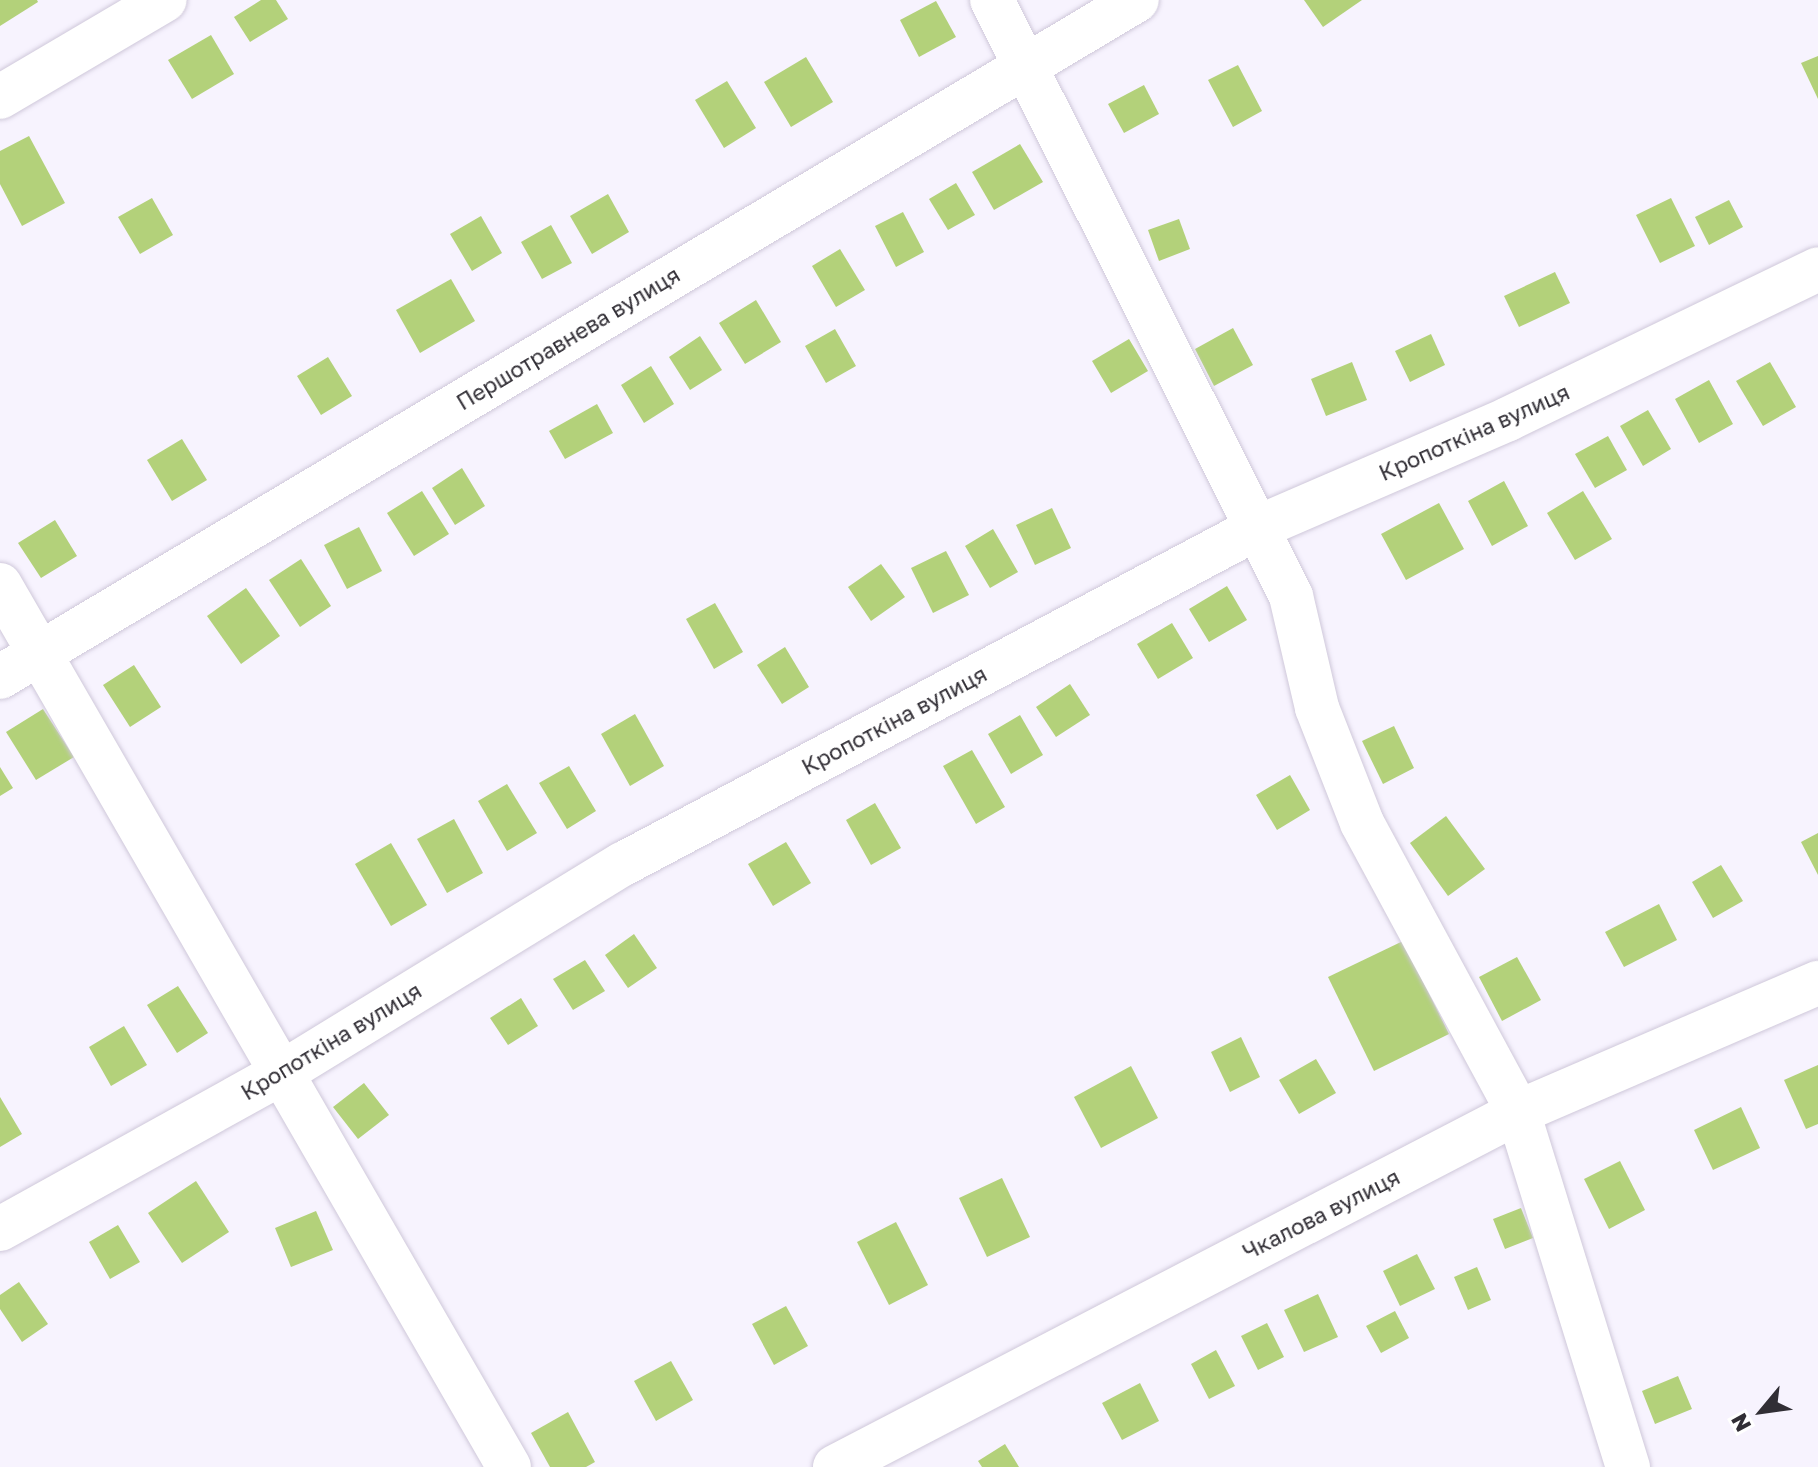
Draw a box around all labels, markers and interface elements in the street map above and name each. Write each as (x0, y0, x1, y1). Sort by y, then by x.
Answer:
street label: Першотравнева вулиця (452, 261, 684, 415)
street label: Кропоткіна вулиця (1375, 378, 1573, 486)
street label: Кропоткіна вулиця (797, 660, 991, 780)
street label: Кропоткіна вулиця (236, 977, 426, 1105)
street label: Чкалова вулиця (1238, 1163, 1404, 1265)
north arrow (1722, 1371, 1802, 1451)
text: N (1725, 1409, 1756, 1437)

